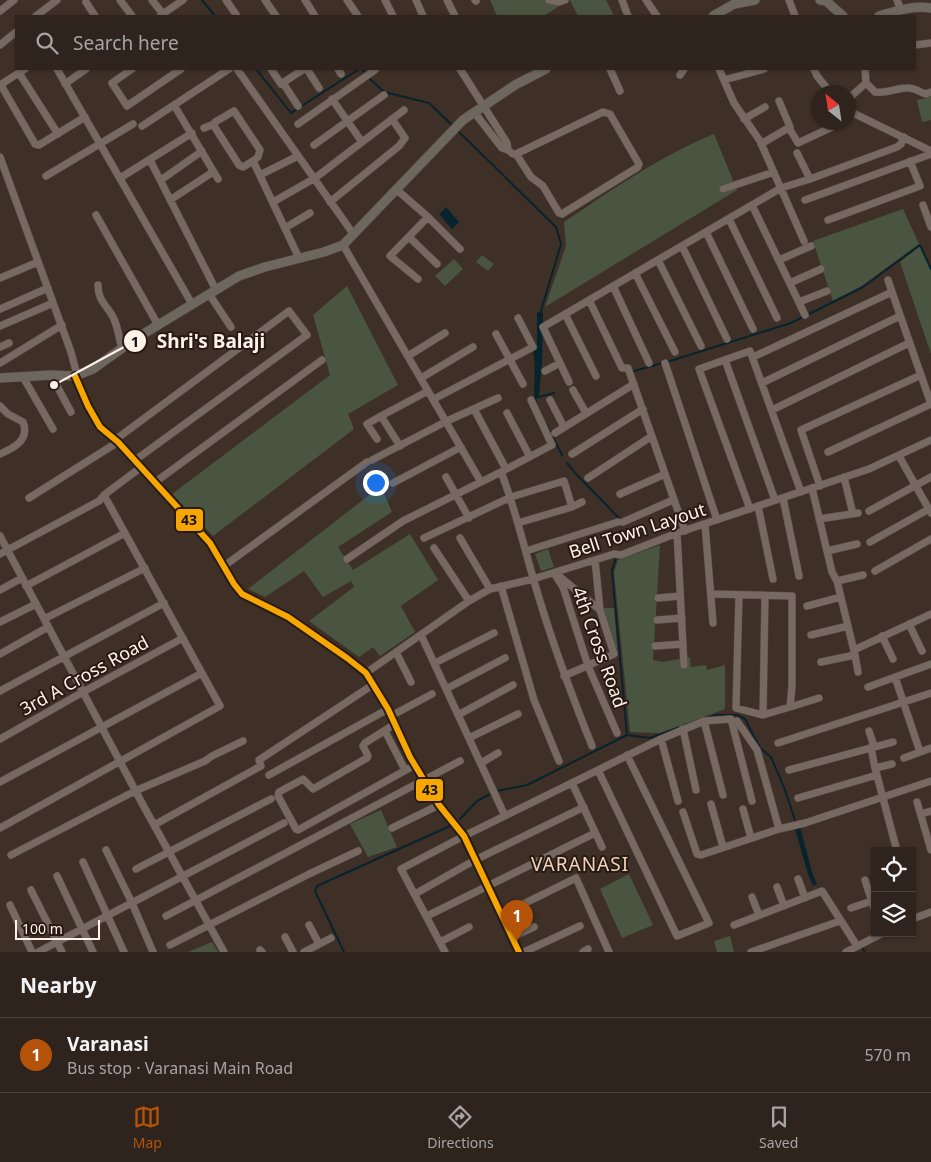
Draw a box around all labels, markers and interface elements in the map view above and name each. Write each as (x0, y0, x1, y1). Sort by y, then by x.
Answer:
search box (15, 15, 916, 70)
icon: search (33, 29, 61, 57)
text: Search here (73, 30, 179, 56)
north arrow (811, 85, 856, 130)
callout: Shri's Balaji (122, 324, 275, 358)
text: Shri's Balaji (157, 328, 265, 354)
text: 1 (131, 331, 139, 351)
your location (363, 470, 389, 496)
street label: Bell Town Layout (566, 496, 709, 563)
line badge: 43 (175, 508, 204, 532)
text: 43 (181, 510, 197, 529)
street label: 4th Cross Road (567, 583, 633, 711)
street label: 3rd A Cross Road (15, 630, 153, 720)
line badge: 43 (415, 778, 444, 802)
text: 43 (422, 780, 438, 799)
map controls (871, 847, 916, 937)
button: locate (871, 847, 916, 892)
district label: VARANASI (531, 851, 629, 877)
button: layers (871, 892, 916, 937)
pin: 1 (501, 900, 533, 941)
scale bar (15, 917, 100, 940)
text: 100 m (22, 919, 63, 938)
text: Nearby (20, 971, 96, 999)
text: Varanasi (67, 1031, 149, 1057)
text: 1 (31, 1044, 41, 1066)
text: 570 m (864, 1044, 911, 1066)
text: Bus stop · Varanasi Main Road (67, 1057, 293, 1079)
tab: Map (133, 1103, 162, 1152)
tab: Directions (427, 1103, 494, 1152)
tab: Saved (759, 1103, 798, 1152)

